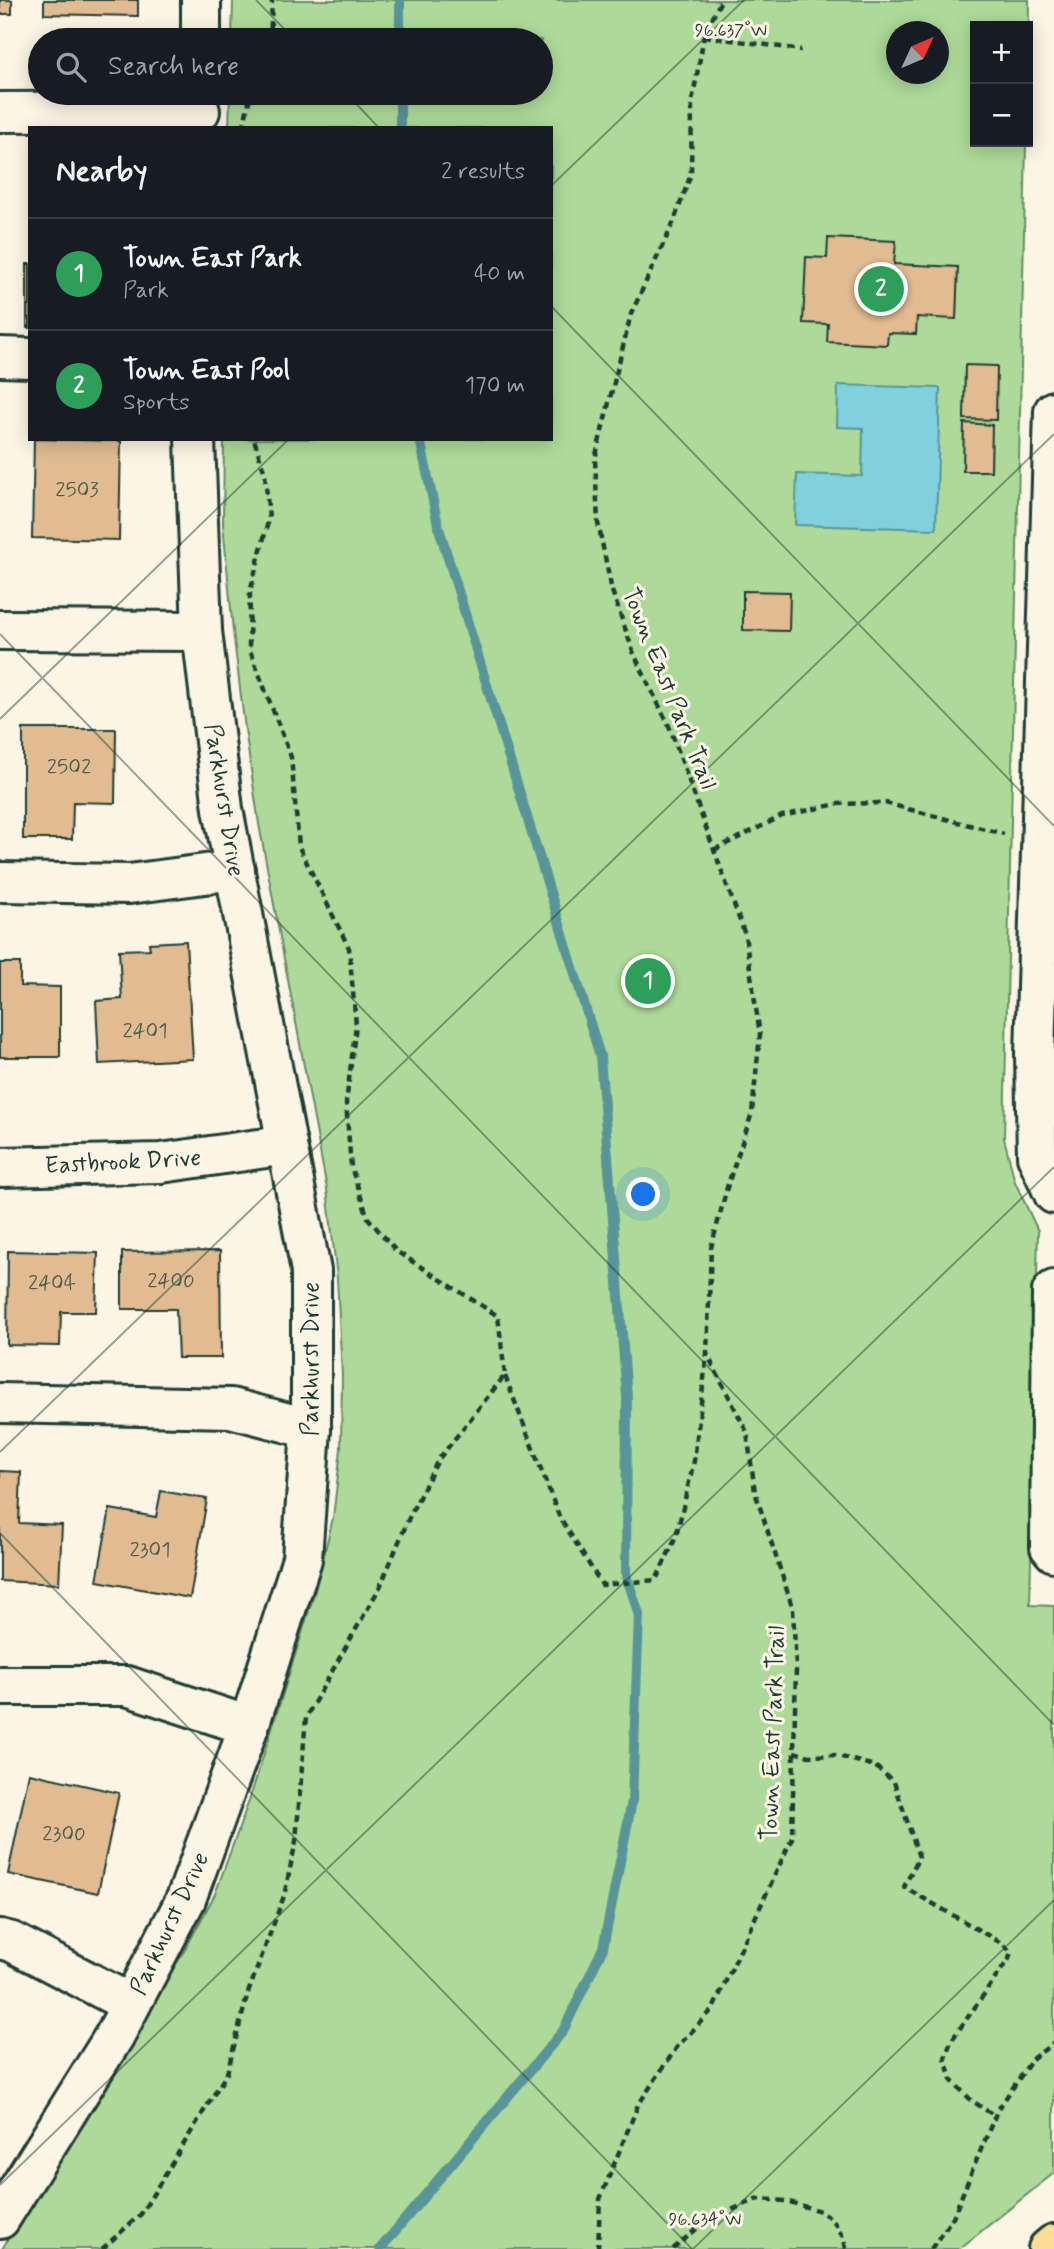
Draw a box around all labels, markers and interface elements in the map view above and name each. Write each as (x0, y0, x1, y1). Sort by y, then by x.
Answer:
text: 96.637°W (695, 19, 767, 43)
north arrow (886, 21, 949, 84)
map controls (970, 21, 1033, 147)
button: + (970, 21, 1033, 84)
search box (28, 28, 553, 105)
icon: search (52, 48, 90, 86)
text: Search here (108, 50, 239, 84)
button: − (970, 84, 1033, 147)
text: Nearby (56, 152, 147, 191)
text: 2 results (441, 157, 525, 187)
text: Town East Park (123, 242, 302, 276)
text: 1 (74, 259, 84, 289)
text: 40 m (474, 259, 525, 289)
pin: 2 (858, 263, 904, 315)
text: Park (123, 276, 169, 306)
text: Town East Pool (123, 354, 290, 388)
text: 2 (73, 371, 85, 401)
text: 170 m (465, 371, 525, 401)
text: Sports (123, 388, 190, 418)
house number: 2503 (55, 476, 99, 504)
street label: Town East Park Trail (614, 583, 723, 794)
street label: Parkhurst Drive (196, 722, 251, 879)
house number: 2502 (47, 753, 91, 781)
pin: 1 (625, 955, 671, 1007)
house number: 2401 (122, 1017, 168, 1045)
street label: Eastbrook Drive (44, 1143, 202, 1182)
your location (626, 1177, 660, 1211)
house number: 2400 (147, 1267, 195, 1295)
house number: 2404 (28, 1269, 76, 1297)
street label: Parkhurst Drive (296, 1282, 327, 1436)
house number: 2301 (129, 1536, 171, 1564)
street label: Town East Park Trail (754, 1625, 793, 1841)
house number: 2300 (42, 1820, 86, 1848)
street label: Parkhurst Drive (124, 1847, 217, 2000)
text: 96.634°W (669, 2208, 741, 2232)

